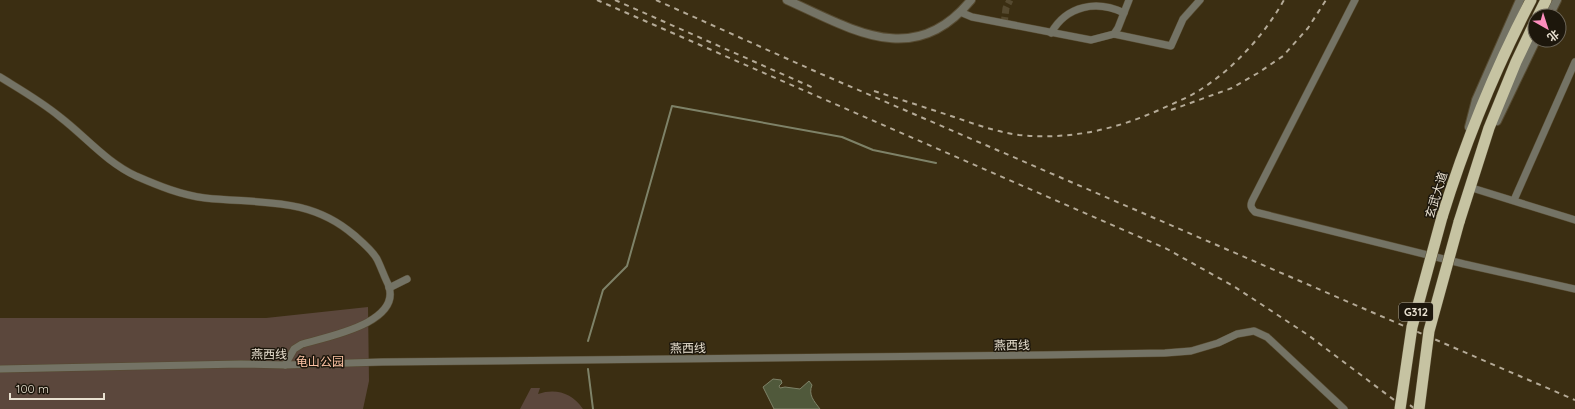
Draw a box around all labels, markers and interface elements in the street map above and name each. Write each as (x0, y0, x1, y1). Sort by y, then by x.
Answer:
north arrow (1527, 8, 1567, 48)
text: 北 (1545, 27, 1562, 45)
street label: 玄武大道 (1422, 170, 1450, 220)
road number: G312 (1399, 303, 1433, 321)
street label: 燕西线 (994, 337, 1030, 353)
street label: 燕西线 (670, 340, 706, 356)
street label: 燕西线 (251, 346, 287, 362)
park label: 龟山公园 (296, 354, 344, 369)
scale bar (10, 375, 104, 401)
text: 100 m (16, 381, 49, 396)

